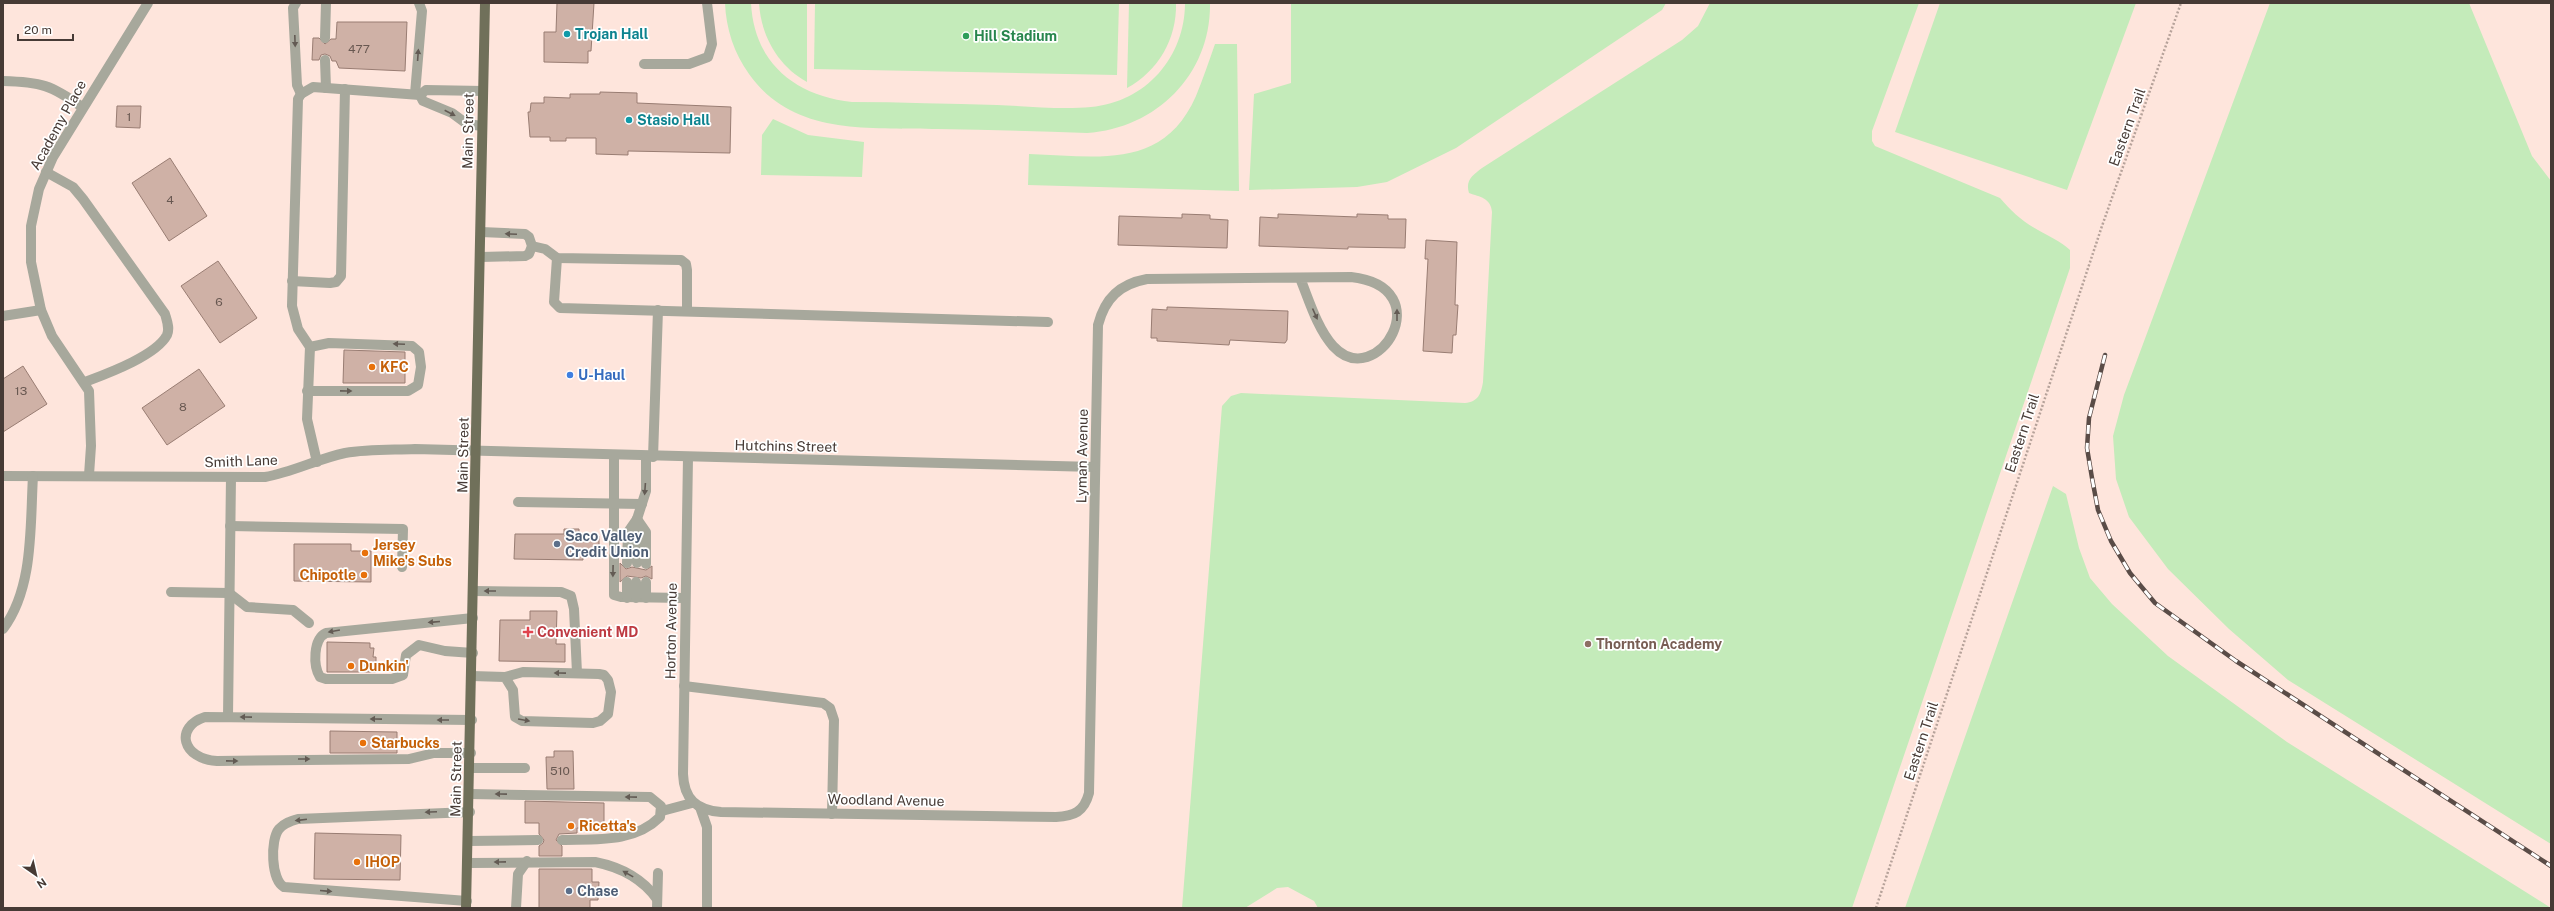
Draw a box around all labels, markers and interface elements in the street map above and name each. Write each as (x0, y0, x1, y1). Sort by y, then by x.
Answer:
scale bar (18, 16, 73, 42)
text: 20 m (24, 23, 52, 37)
place label: Trojan Hall (575, 26, 649, 42)
place label: Hill Stadium (974, 28, 1057, 44)
marker: Trojan Hall (562, 29, 572, 39)
marker: Hill Stadium (961, 31, 971, 41)
one-way arrow (292, 35, 298, 48)
house number: 477 (348, 42, 370, 56)
one-way arrow (415, 49, 422, 61)
street label: Academy Place (27, 77, 89, 173)
street label: Eastern Trail (2105, 86, 2149, 168)
street label: Main Street (459, 93, 477, 169)
one-way arrow (444, 109, 456, 116)
house number: 1 (127, 110, 131, 124)
place label: Stasio Hall (637, 112, 711, 128)
marker: Stasio Hall (624, 115, 634, 125)
house number: 4 (166, 193, 174, 207)
one-way arrow (505, 230, 517, 237)
house number: 6 (215, 295, 223, 309)
one-way arrow (1312, 308, 1318, 319)
one-way arrow (1394, 308, 1400, 321)
one-way arrow (392, 341, 405, 347)
place label: KFC (380, 359, 409, 375)
marker: KFC (367, 362, 377, 372)
place label: U-Haul (578, 367, 626, 383)
marker: U-Haul (565, 370, 575, 380)
house number: 13 (15, 384, 27, 398)
one-way arrow (340, 388, 353, 394)
street label: Eastern Trail (2002, 392, 2042, 474)
house number: 8 (179, 400, 187, 414)
street label: Lyman Avenue (1073, 409, 1091, 503)
street label: Main Street (454, 417, 472, 493)
street label: Hutchins Street (735, 437, 837, 455)
street label: Smith Lane (204, 452, 278, 470)
one-way arrow (642, 483, 649, 495)
place label: Saco Valley Credit Union (565, 528, 649, 560)
place label: Jersey Mike's Subs (373, 537, 452, 569)
marker: Saco Valley Credit Union (552, 539, 562, 549)
marker: Jersey Mike's Subs (360, 548, 370, 558)
one-way arrow (610, 565, 616, 578)
place label: Chipotle (299, 567, 356, 583)
marker: Chipotle (359, 570, 369, 580)
street label: Horton Avenue (662, 583, 680, 679)
one-way arrow (483, 588, 496, 594)
one-way arrow (428, 618, 440, 625)
place label: Convenient MD (537, 624, 638, 640)
marker: Convenient MD (522, 626, 534, 638)
one-way arrow (328, 628, 340, 634)
place label: Thornton Academy (1596, 636, 1722, 652)
marker: Thornton Academy (1583, 639, 1593, 649)
place label: Dunkin' (359, 658, 409, 674)
marker: Dunkin' (346, 661, 356, 671)
one-way arrow (553, 670, 566, 676)
street label: Eastern Trail (1901, 700, 1941, 782)
one-way arrow (239, 714, 252, 720)
one-way arrow (369, 716, 382, 722)
one-way arrow (436, 717, 449, 723)
one-way arrow (518, 717, 531, 723)
place label: Starbucks (371, 735, 440, 751)
marker: Starbucks (358, 738, 368, 748)
street label: Main Street (447, 741, 465, 817)
one-way arrow (298, 756, 311, 762)
one-way arrow (226, 758, 238, 765)
house number: 510 (550, 764, 570, 778)
one-way arrow (494, 791, 507, 797)
street label: Woodland Avenue (827, 791, 945, 809)
one-way arrow (625, 793, 637, 800)
one-way arrow (425, 809, 437, 816)
one-way arrow (295, 816, 307, 823)
place label: Ricetta's (579, 818, 636, 834)
marker: Ricetta's (566, 821, 576, 831)
place label: IHOP (365, 854, 400, 870)
north arrow (16, 855, 56, 895)
marker: IHOP (352, 857, 362, 867)
one-way arrow (493, 859, 506, 865)
one-way arrow (622, 870, 634, 877)
text: N (35, 876, 49, 891)
place label: Chase (577, 883, 619, 899)
marker: Chase (564, 886, 574, 896)
one-way arrow (320, 888, 332, 895)

